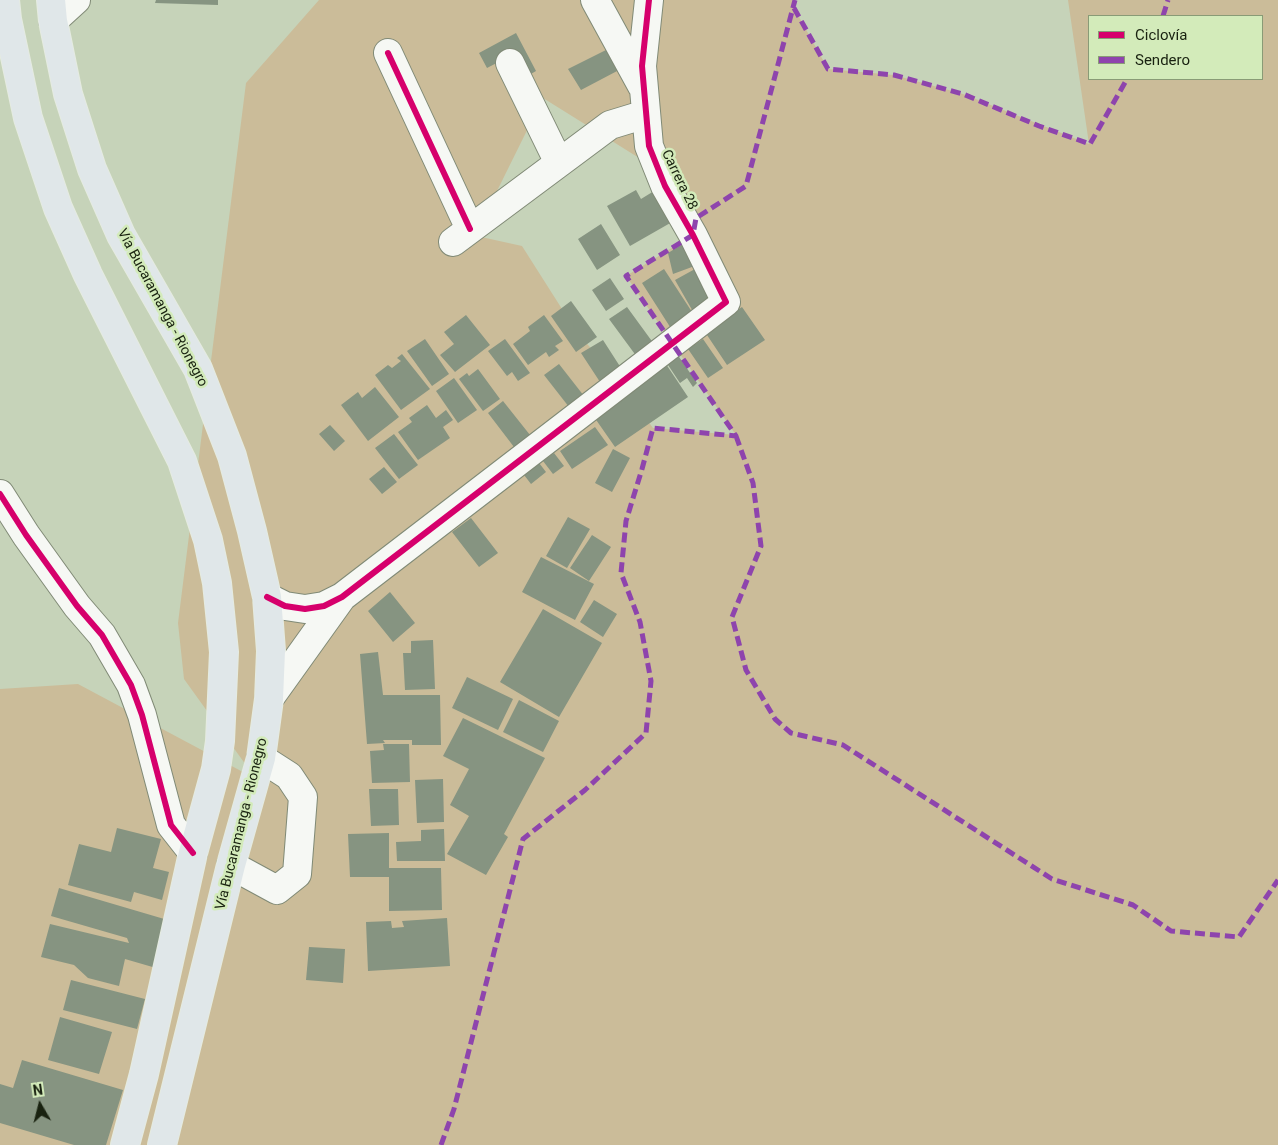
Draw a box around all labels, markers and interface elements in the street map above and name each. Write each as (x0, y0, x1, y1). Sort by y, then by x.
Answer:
legend (1088, 15, 1263, 80)
text: Ciclovía (1135, 26, 1188, 44)
text: Sendero (1135, 51, 1190, 69)
street label: Carrera 28 (657, 147, 701, 213)
street label: Vía Bucaramanga - Rionegro (113, 226, 211, 390)
street label: Vía Bucaramanga - Rionegro (213, 736, 271, 912)
north arrow (15, 1080, 65, 1130)
text: N (32, 1082, 44, 1099)

